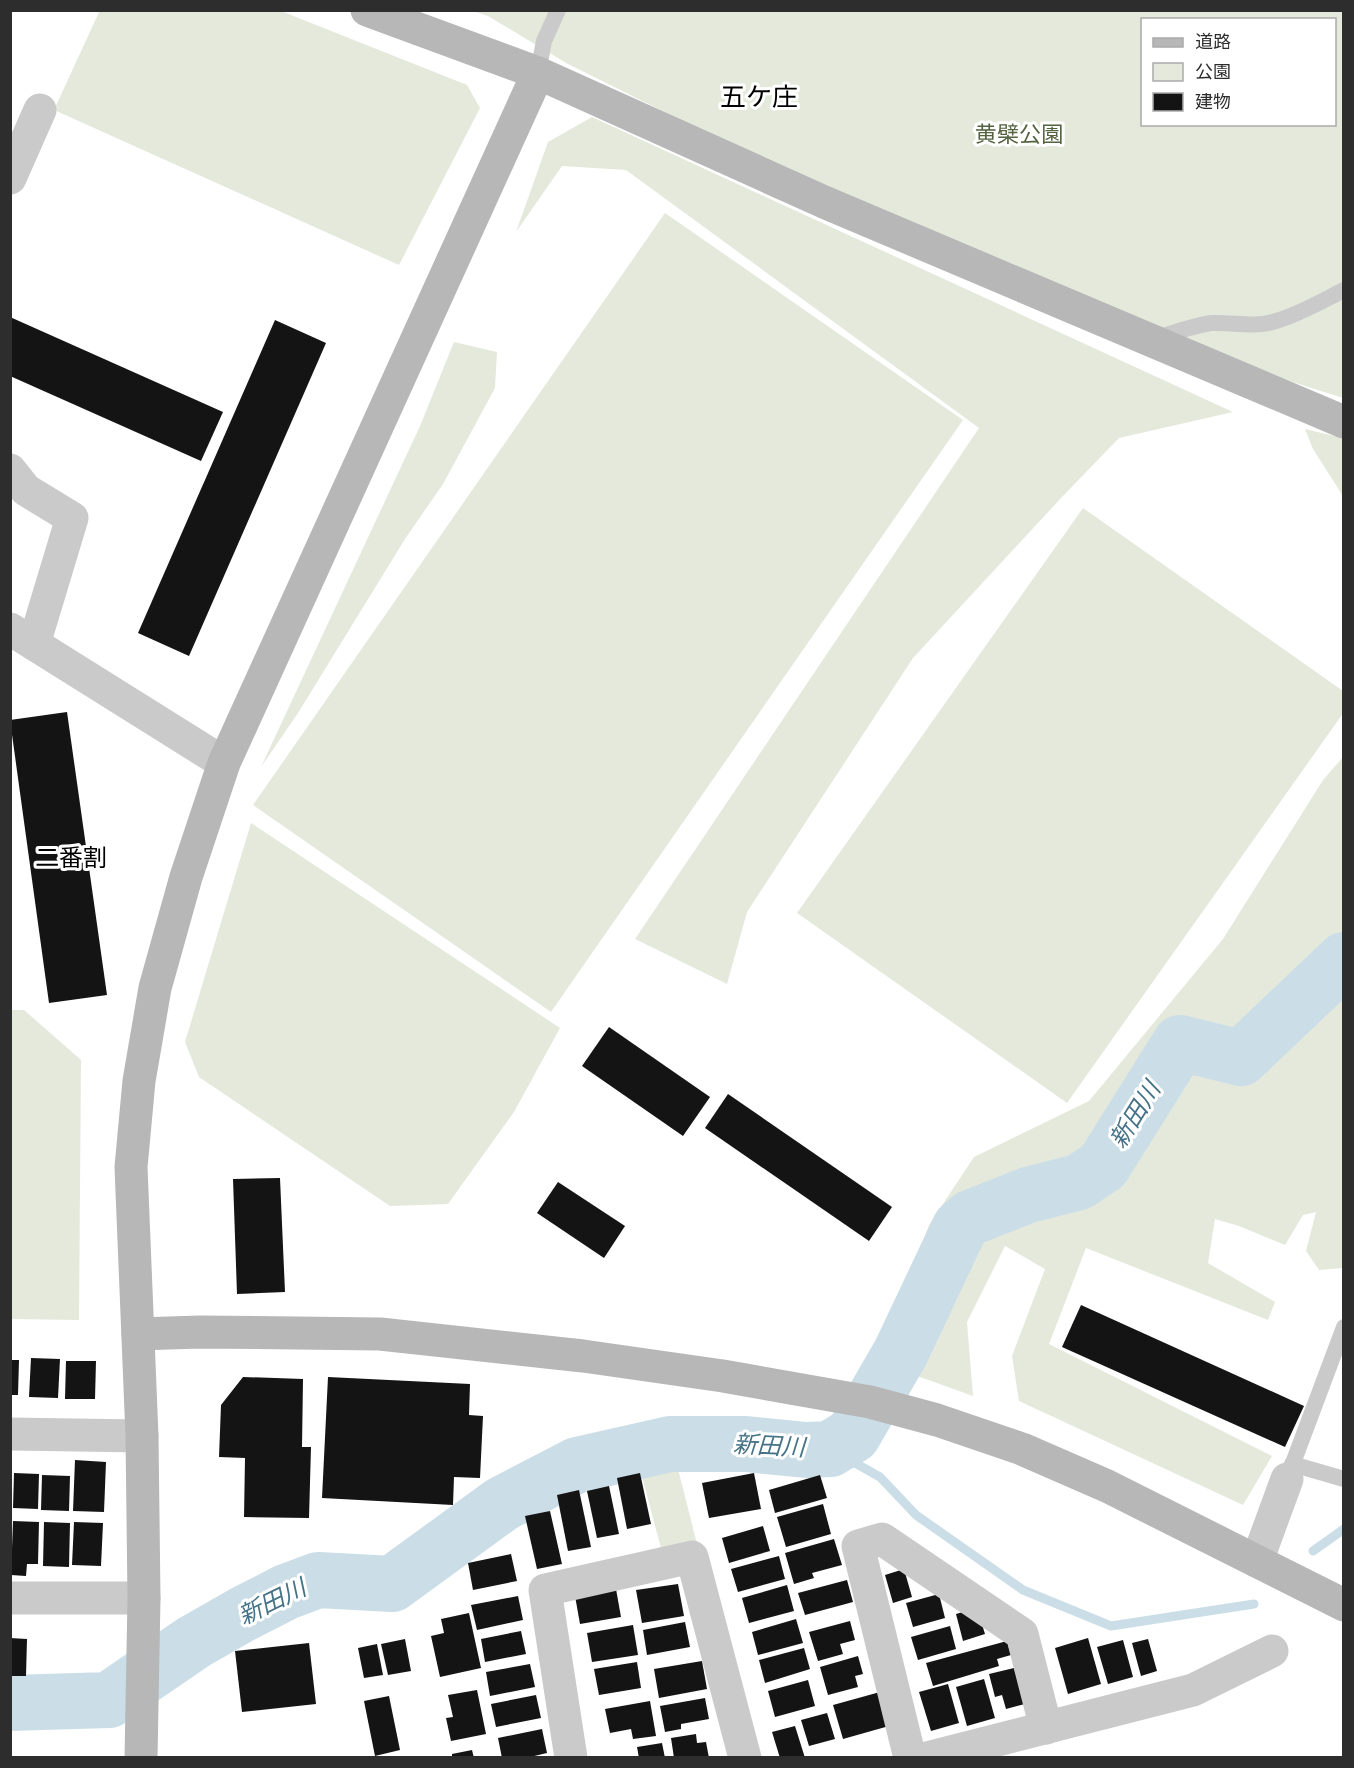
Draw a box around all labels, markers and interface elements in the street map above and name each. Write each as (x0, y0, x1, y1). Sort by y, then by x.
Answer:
legend (1141, 18, 1336, 126)
text: 道路 (1195, 30, 1231, 53)
text: 公園 (1195, 60, 1231, 83)
district label: 五ケ庄 (720, 80, 798, 114)
text: 建物 (1195, 90, 1231, 113)
park label: 黄檗公園 (975, 120, 1063, 148)
district label: 二番割 (35, 842, 107, 873)
water label: 新田川 (1102, 1073, 1168, 1153)
water label: 新田川 (732, 1428, 809, 1463)
water label: 新田川 (233, 1571, 314, 1631)

